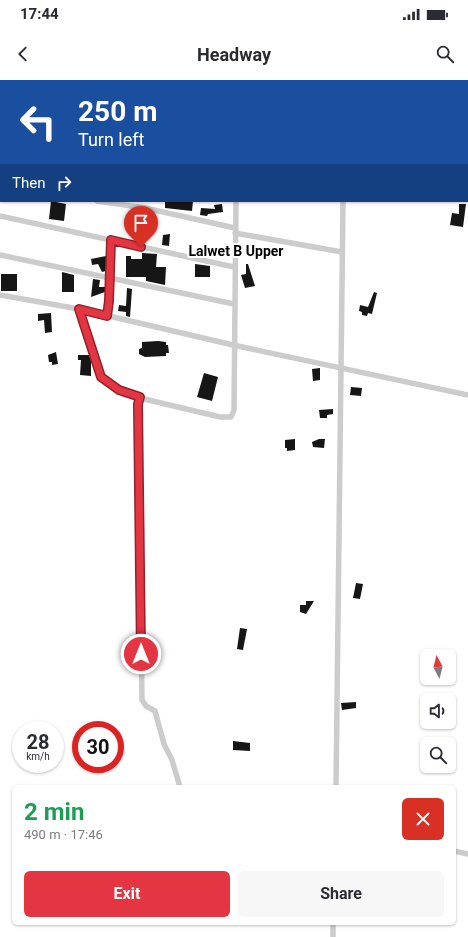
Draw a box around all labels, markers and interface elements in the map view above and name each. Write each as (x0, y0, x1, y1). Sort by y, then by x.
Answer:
text: 17:44 (20, 5, 59, 23)
icon: back (12, 43, 34, 65)
icon: search (434, 43, 456, 65)
text: Headway (197, 44, 271, 65)
text: 250 m (78, 95, 157, 128)
icon: left (12, 96, 64, 148)
text: Turn left (78, 129, 144, 150)
icon: right (53, 172, 75, 194)
text: Then (12, 174, 45, 192)
pin (124, 206, 158, 247)
icon: arrive (130, 212, 152, 234)
district label: Lalwet B Upper (189, 243, 283, 259)
position arrow (120, 633, 162, 675)
north arrow (420, 649, 456, 685)
map controls (420, 649, 456, 773)
button: sound (420, 693, 456, 729)
speed limit sign: 30 (72, 721, 124, 773)
text: 28 (27, 730, 49, 754)
button: search (420, 737, 456, 773)
text: km/h (26, 751, 50, 762)
text: 2 min (24, 798, 84, 826)
button: close (402, 798, 444, 840)
text: 490 m · 17:46 (24, 827, 103, 842)
button: Exit (24, 871, 230, 917)
button: Share (238, 871, 444, 917)

